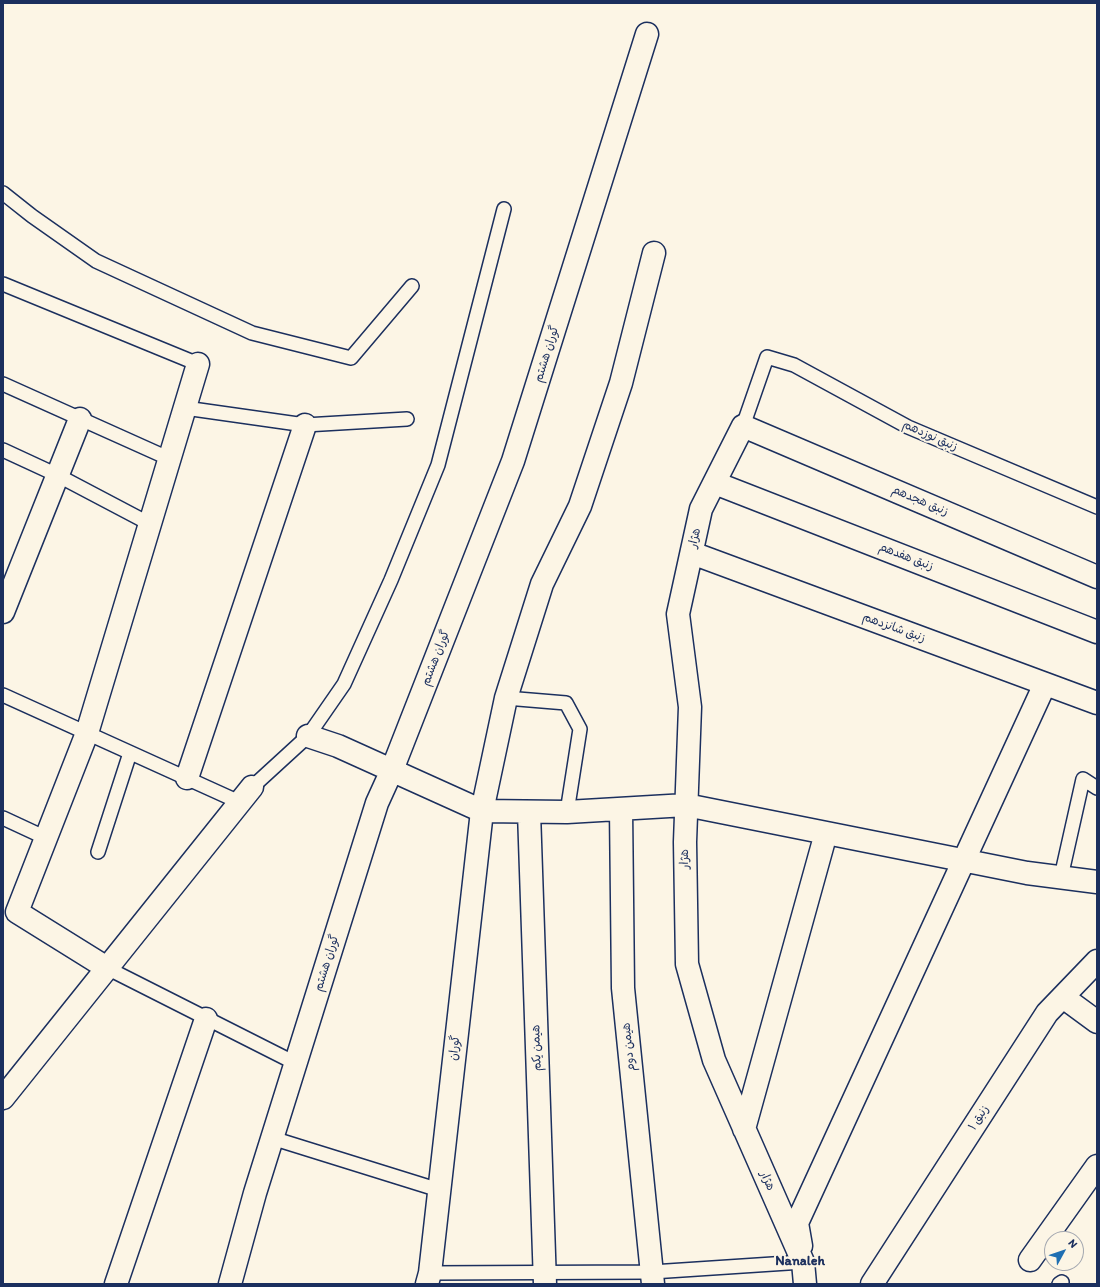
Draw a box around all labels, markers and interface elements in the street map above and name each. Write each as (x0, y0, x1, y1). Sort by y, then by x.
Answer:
street label: گوران هشتم (532, 324, 562, 384)
street label: زنبق نوزدهم (900, 417, 960, 455)
street label: زنبق هجدهم (890, 483, 950, 519)
street label: هژار (686, 527, 704, 549)
street label: زنبق هفدهم (877, 540, 935, 574)
street label: زنبق شانزدهم (861, 610, 927, 646)
street label: گوران هشتم (419, 628, 453, 688)
street label: هژار (678, 849, 692, 869)
street label: گوران هشتم (312, 933, 342, 993)
street label: هیمن دوم (619, 1022, 639, 1072)
street label: هیمن یکم (529, 1025, 545, 1071)
street label: گوران (446, 1034, 464, 1062)
street label: زنبق ۱ (966, 1103, 992, 1133)
street label: هژار (756, 1169, 778, 1193)
north arrow (1044, 1231, 1084, 1271)
text: N (1065, 1237, 1080, 1251)
district label: Nanaleh (775, 1253, 825, 1269)

